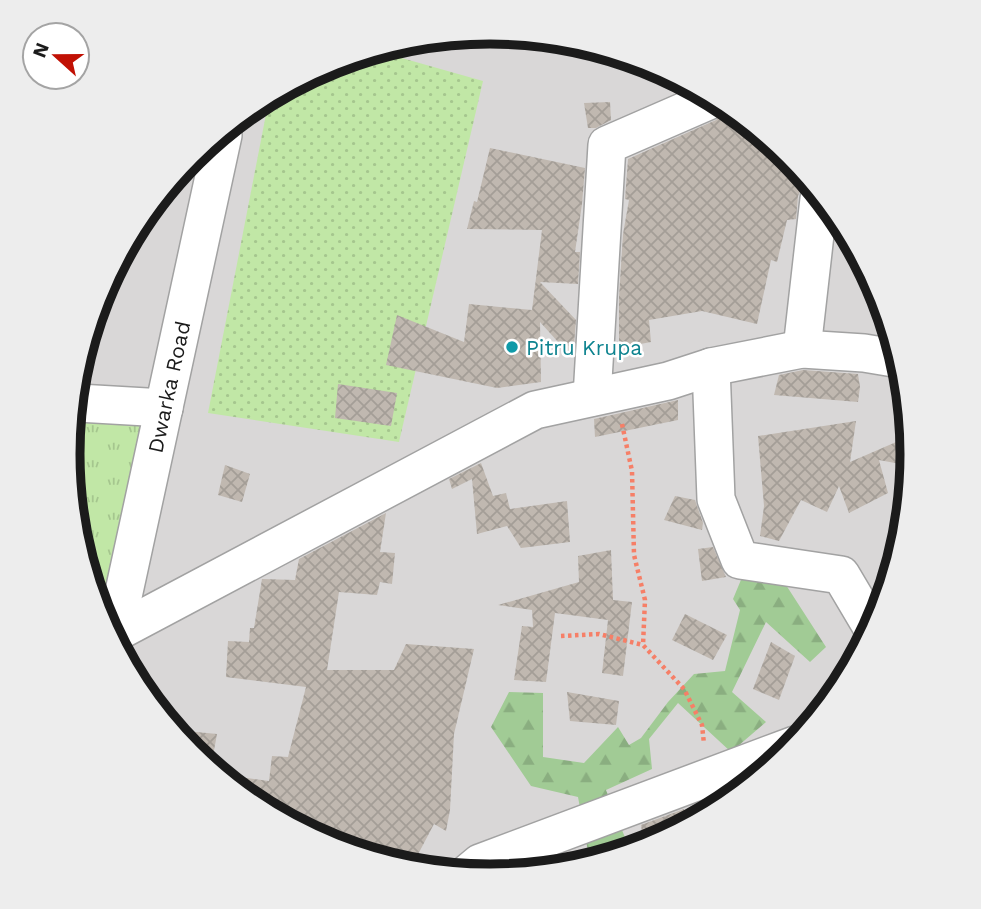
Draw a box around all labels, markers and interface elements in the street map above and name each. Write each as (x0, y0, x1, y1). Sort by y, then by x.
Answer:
north arrow (21, 21, 91, 91)
text: N (27, 39, 54, 61)
street label: Dwarka Road (142, 319, 195, 455)
place label: Pitru Krupa (526, 335, 642, 360)
marker: Pitru Krupa (504, 339, 520, 355)

